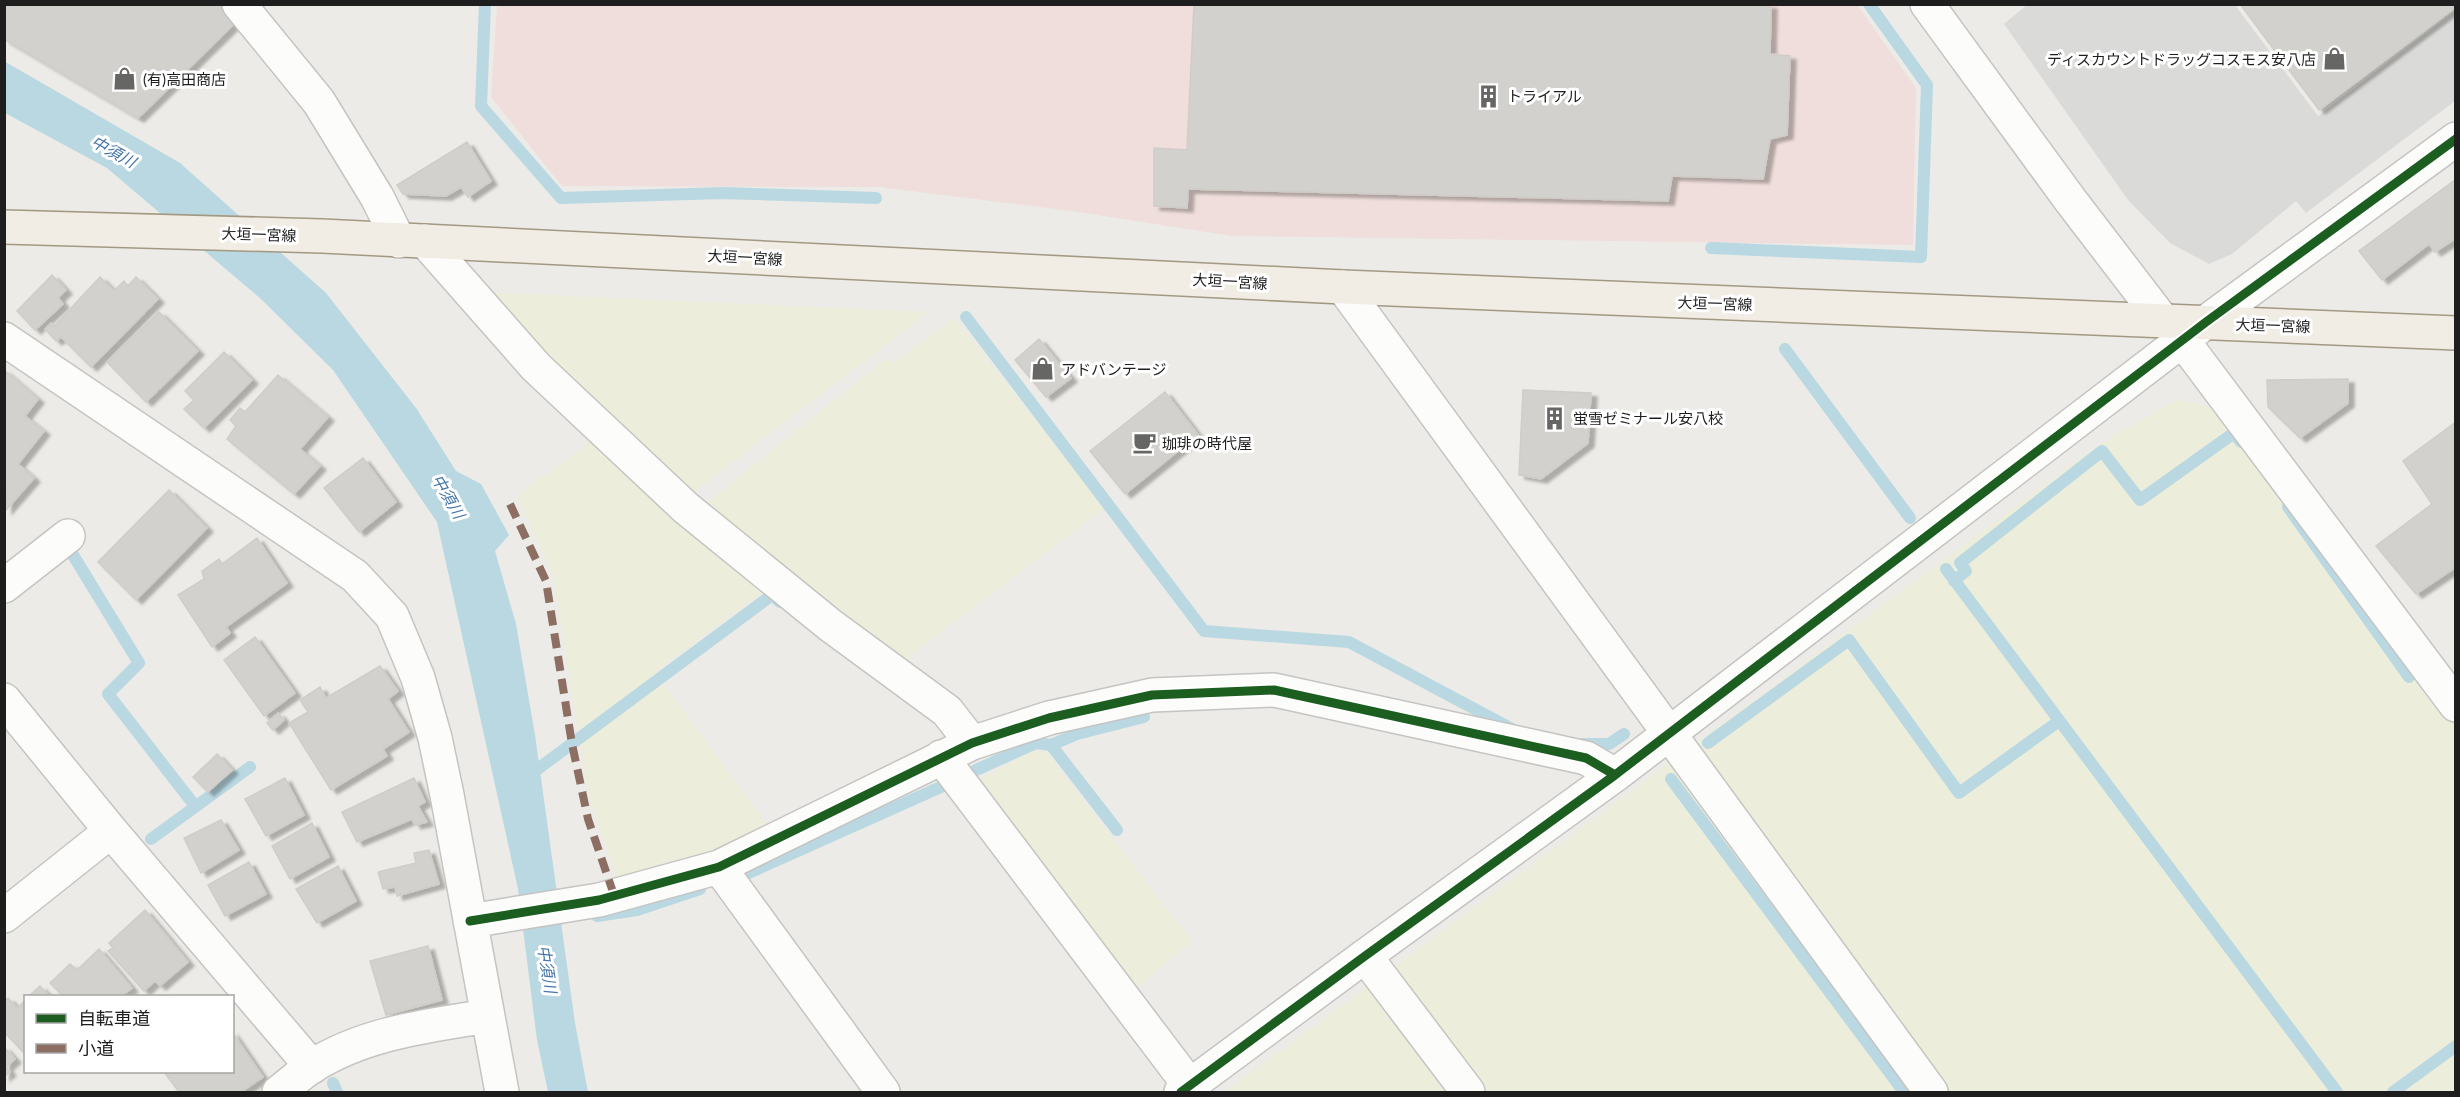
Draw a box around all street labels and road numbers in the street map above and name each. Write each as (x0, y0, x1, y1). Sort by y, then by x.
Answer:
street label: 大垣一宮線 (221, 224, 297, 244)
street label: 大垣一宮線 (707, 246, 783, 268)
street label: 大垣一宮線 (1192, 270, 1268, 292)
street label: 大垣一宮線 (1677, 293, 1753, 313)
street label: 大垣一宮線 (2235, 315, 2311, 335)

